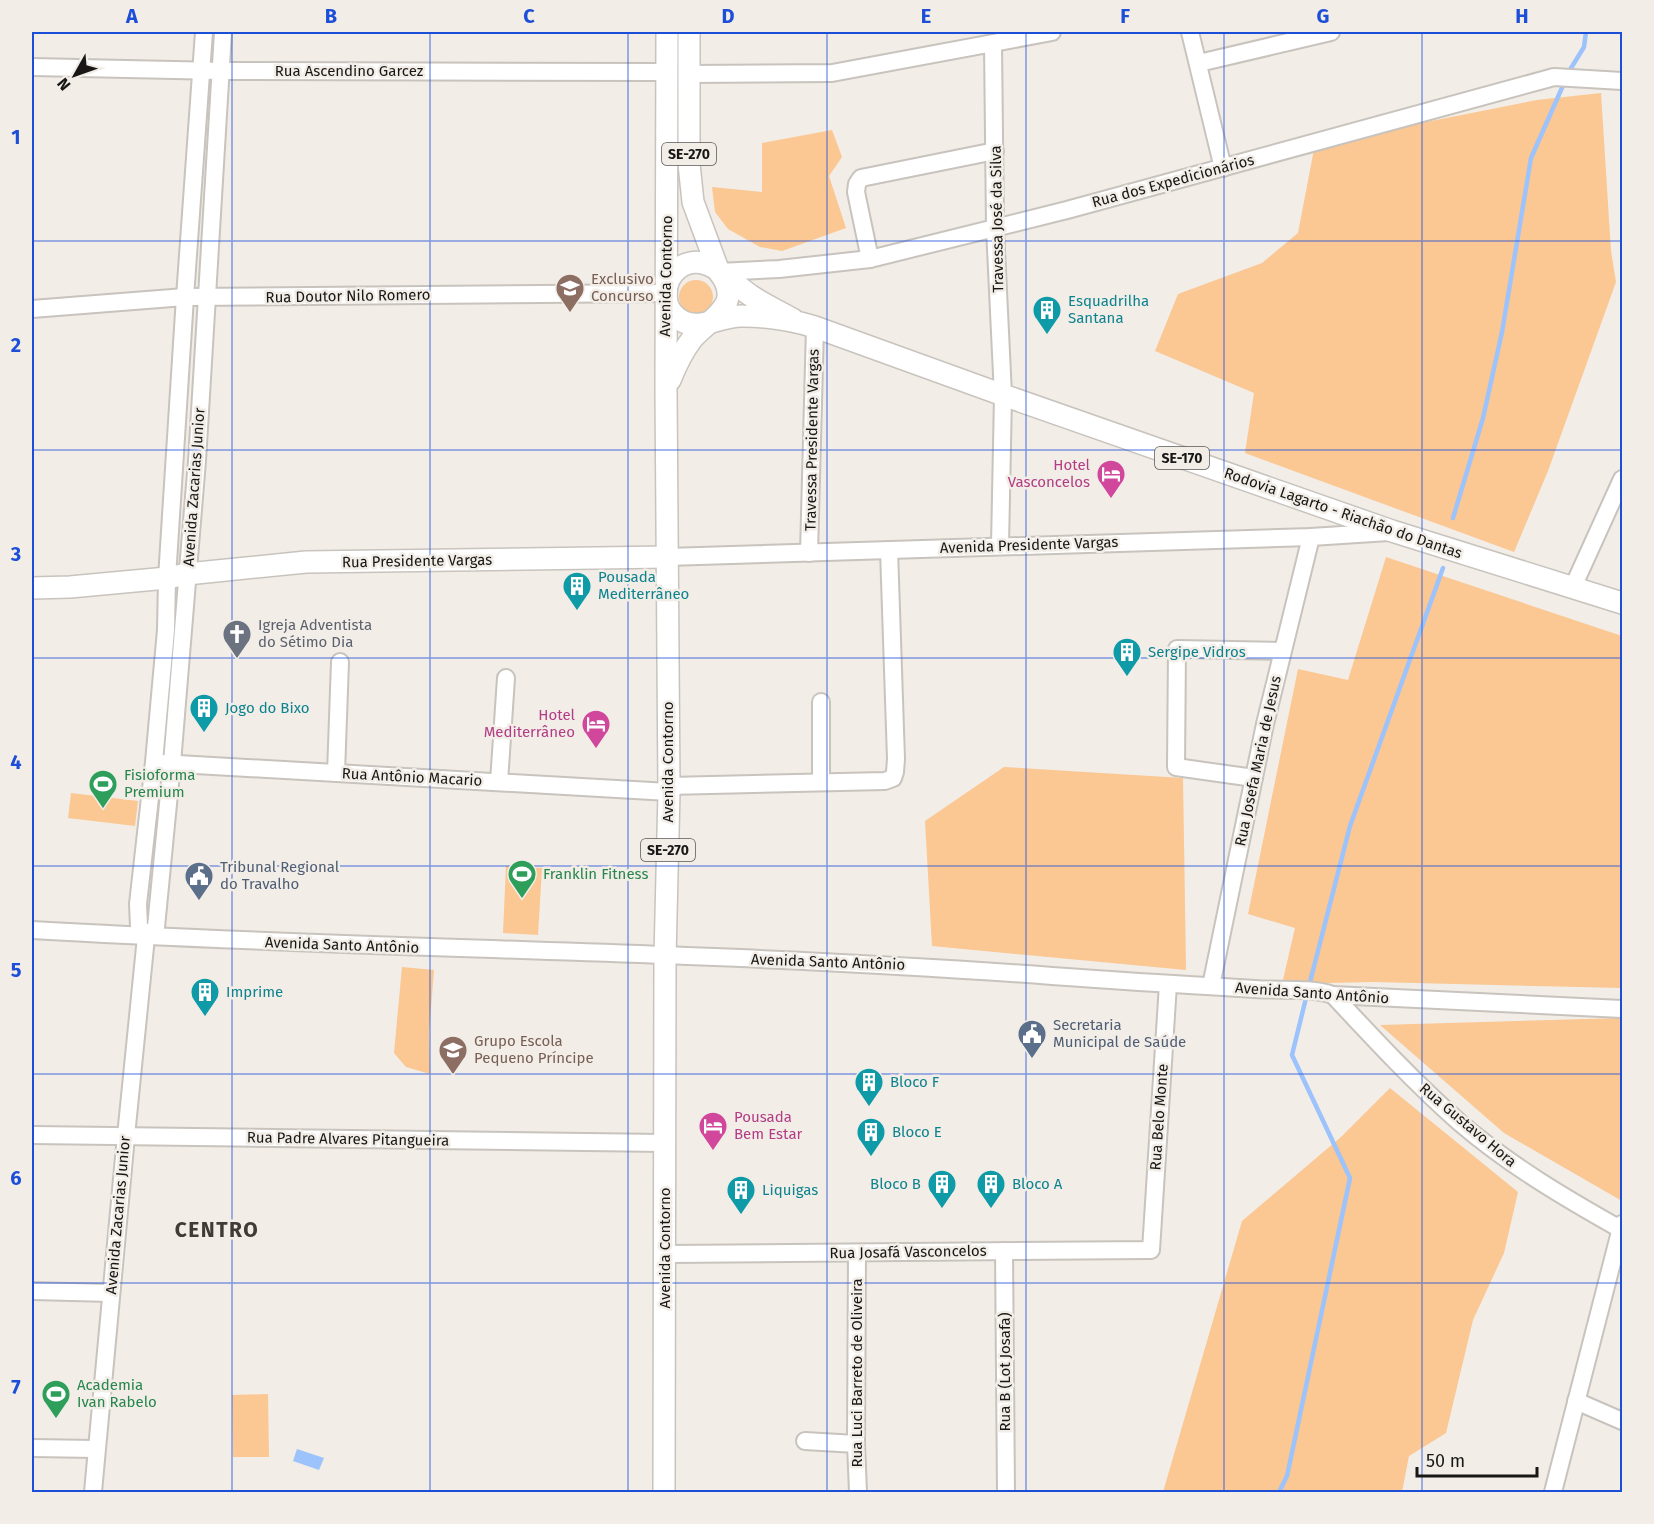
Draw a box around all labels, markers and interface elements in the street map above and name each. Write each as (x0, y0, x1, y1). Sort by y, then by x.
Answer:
text: A (125, 4, 139, 28)
text: B (325, 4, 337, 28)
text: C (523, 4, 535, 28)
text: D (721, 4, 735, 28)
text: E (921, 4, 931, 28)
text: F (1120, 4, 1130, 28)
text: G (1317, 4, 1329, 28)
text: H (1515, 4, 1529, 28)
north arrow (45, 45, 105, 105)
street label: Rua Ascendino Garcez (275, 62, 424, 80)
text: N (53, 74, 75, 94)
text: 1 (11, 125, 21, 149)
road number: SE-270 (662, 143, 716, 165)
street label: Travessa José da Silva (987, 145, 1007, 293)
street label: Rua dos Expedicionários (1090, 151, 1256, 211)
street label: Avenida Contorno (656, 215, 676, 337)
place label: Exclusivo Concurso (591, 270, 654, 305)
school or university icon: Exclusivo Concurso (554, 272, 586, 314)
street label: Rua Doutor Nilo Romero (265, 286, 431, 306)
place label: Esquadrilha Santana (1068, 292, 1149, 327)
building icon: Esquadrilha Santana (1031, 294, 1063, 336)
text: 2 (11, 333, 21, 357)
street label: Travessa Presidente Vargas (801, 349, 823, 531)
street label: Avenida Zacarias Junior (179, 407, 209, 567)
road number: SE-170 (1155, 447, 1209, 469)
place label: Hotel Vasconcelos (1008, 456, 1091, 491)
hotel icon: Hotel Vasconcelos (1095, 458, 1127, 500)
street label: Rodovia Lagarto - Riachão do Dantas (1222, 464, 1464, 562)
street label: Avenida Presidente Vargas (939, 533, 1119, 557)
text: 3 (10, 542, 21, 566)
street label: Rua Presidente Vargas (342, 551, 492, 571)
place label: Pousada Mediterrâneo (598, 568, 689, 603)
building icon: Pousada Mediterrâneo (561, 570, 593, 612)
place label: Igreja Adventista do Sétimo Dia (258, 616, 372, 651)
church icon: Igreja Adventista do Sétimo Dia (221, 618, 253, 660)
building icon: Sergipe Vidros (1111, 636, 1143, 678)
place label: Sergipe Vidros (1148, 643, 1246, 661)
street label: Rua Josefa Maria de Jesus (1231, 674, 1285, 848)
building icon: Jogo do Bixo (188, 692, 220, 734)
place label: Jogo do Bixo (225, 699, 310, 717)
street label: Avenida Contorno (659, 701, 677, 823)
place label: Hotel Mediterrâneo (484, 706, 576, 741)
hotel icon: Hotel Mediterrâneo (580, 708, 612, 750)
text: 4 (10, 750, 22, 774)
street label: Rua Antônio Macario (341, 764, 483, 790)
place label: Fisioforma Premium (124, 766, 196, 801)
sports icon: Fisioforma Premium (87, 768, 119, 810)
road number: SE-270 (641, 839, 695, 861)
place label: Tribunal Regional do Travalho (220, 858, 340, 893)
sports icon: Franklin Fitness (506, 858, 538, 900)
public building icon: Tribunal Regional do Travalho (183, 860, 215, 902)
place label: Franklin Fitness (543, 865, 648, 883)
street label: Avenida Santo Antônio (265, 933, 419, 957)
street label: Avenida Santo Antônio (751, 950, 905, 974)
text: 5 (11, 958, 22, 982)
building icon: Imprime (189, 976, 221, 1018)
street label: Avenida Santo Antônio (1234, 979, 1390, 1007)
place label: Imprime (226, 983, 283, 1001)
place label: Secretaria Municipal de Saúde (1053, 1016, 1186, 1051)
public building icon: Secretaria Municipal de Saúde (1016, 1018, 1048, 1060)
place label: Grupo Escola Pequeno Príncipe (474, 1032, 594, 1067)
school or university icon: Grupo Escola Pequeno Príncipe (437, 1034, 469, 1076)
street label: Rua Belo Monte (1146, 1063, 1172, 1171)
building icon: Bloco F (853, 1066, 885, 1108)
place label: Bloco F (890, 1073, 939, 1091)
street label: Rua Gustavo Hora (1416, 1079, 1520, 1171)
place label: Pousada Bem Estar (734, 1108, 803, 1143)
hotel icon: Pousada Bem Estar (697, 1110, 729, 1152)
building icon: Bloco E (855, 1116, 887, 1158)
place label: Bloco E (892, 1123, 942, 1141)
street label: Rua Padre Alvares Pitangueira (247, 1128, 449, 1150)
street label: Avenida Zacarias Junior (102, 1135, 134, 1295)
text: 6 (10, 1166, 22, 1190)
building icon: Bloco B (926, 1168, 958, 1210)
building icon: Bloco A (975, 1168, 1007, 1210)
building icon: Liquigas (725, 1174, 757, 1216)
place label: Bloco B (870, 1175, 921, 1193)
place label: Bloco A (1012, 1175, 1063, 1193)
place label: Liquigas (762, 1181, 818, 1199)
street label: Avenida Contorno (656, 1187, 674, 1309)
district label: CENTRO (175, 1217, 259, 1243)
street label: Rua Josafá Vasconcelos (829, 1242, 987, 1262)
street label: Rua Luci Barreto de Oliveira (848, 1278, 866, 1468)
street label: Rua B (Lot Josafa) (996, 1312, 1014, 1432)
text: 7 (11, 1375, 21, 1399)
place label: Academia Ivan Rabelo (77, 1376, 157, 1411)
sports icon: Academia Ivan Rabelo (40, 1378, 72, 1420)
scale bar (1417, 1440, 1537, 1478)
text: 50 m (1426, 1450, 1465, 1472)

